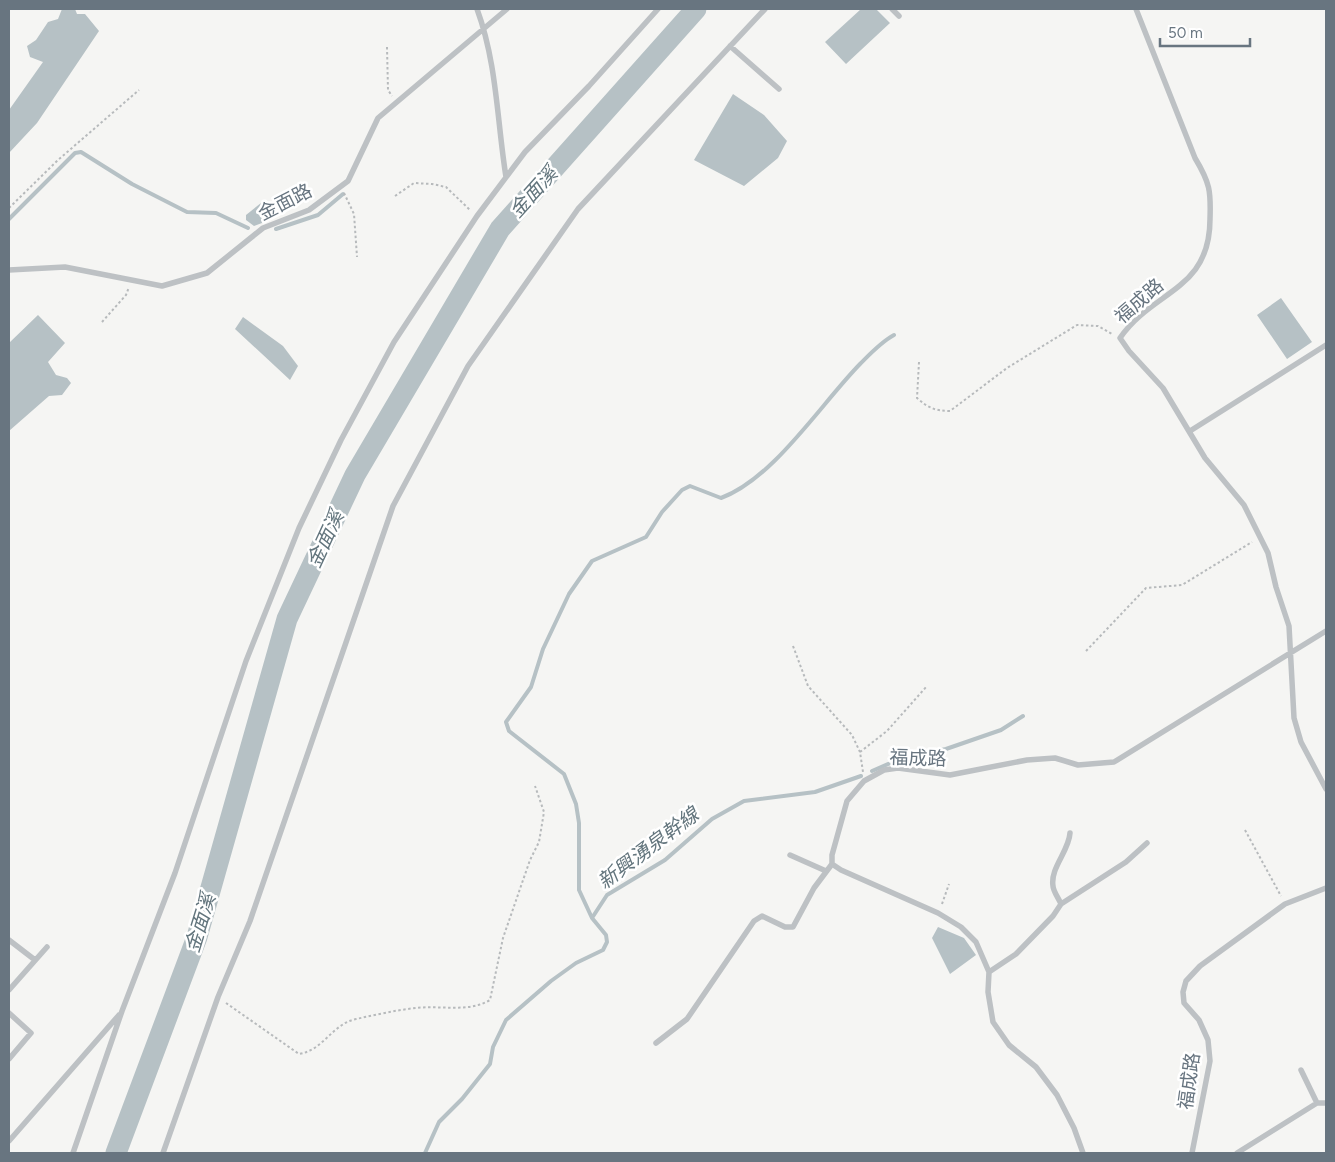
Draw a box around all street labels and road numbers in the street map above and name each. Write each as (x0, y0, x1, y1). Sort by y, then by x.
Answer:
street label: 金面路 (254, 179, 316, 225)
street label: 福成路 (1110, 274, 1168, 328)
street label: 福成路 (889, 746, 947, 770)
street label: 福成路 (1174, 1051, 1204, 1111)

